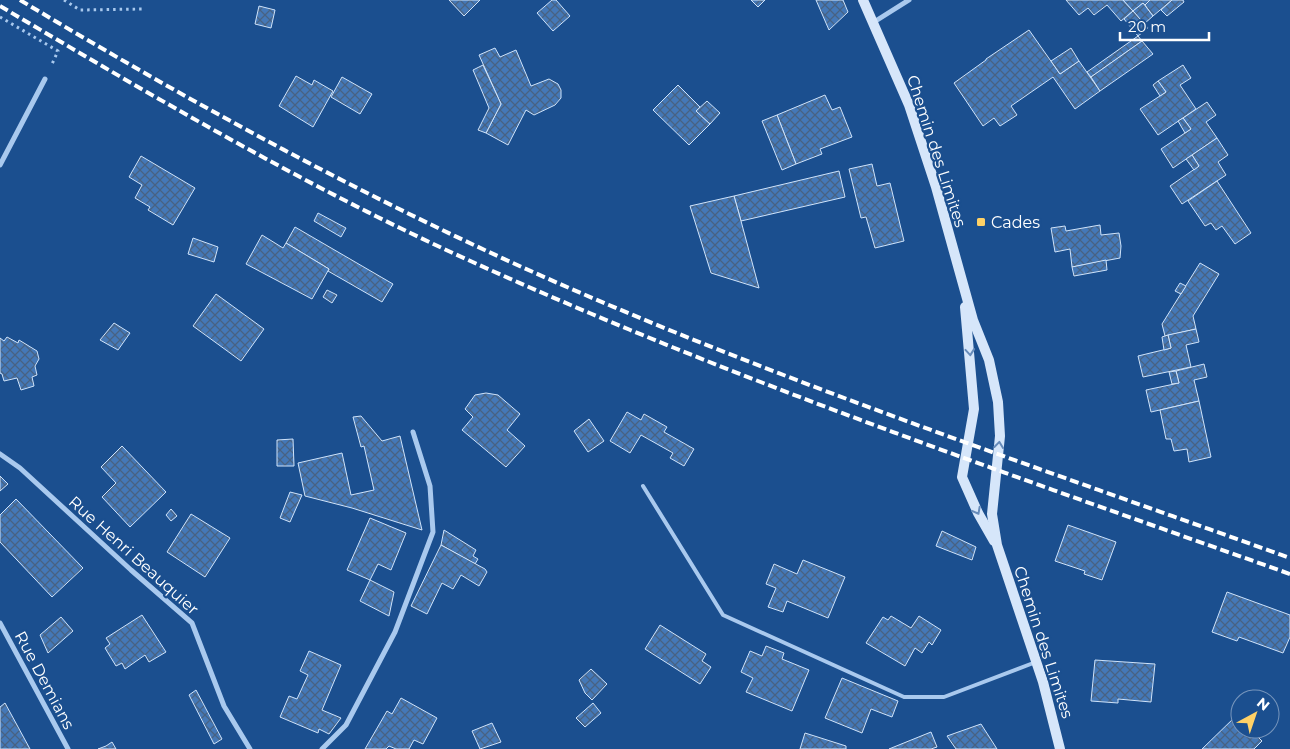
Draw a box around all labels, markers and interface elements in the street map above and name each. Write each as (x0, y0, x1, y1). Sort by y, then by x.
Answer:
scale bar (1120, 10, 1209, 42)
text: 20 m (1128, 17, 1166, 36)
street label: Chemin des Limites (903, 73, 970, 230)
place label: Cades (991, 213, 1040, 232)
marker: Cades (975, 216, 987, 228)
one-way arrow (964, 349, 975, 357)
one-way arrow (993, 440, 1004, 448)
street label: Rue Henri Beauquier (65, 492, 202, 619)
one-way arrow (971, 505, 981, 514)
street label: Chemin des Limites (1010, 564, 1077, 721)
street label: Rue Demians (11, 628, 78, 733)
north arrow (1230, 689, 1280, 739)
text: N (1253, 694, 1273, 715)

